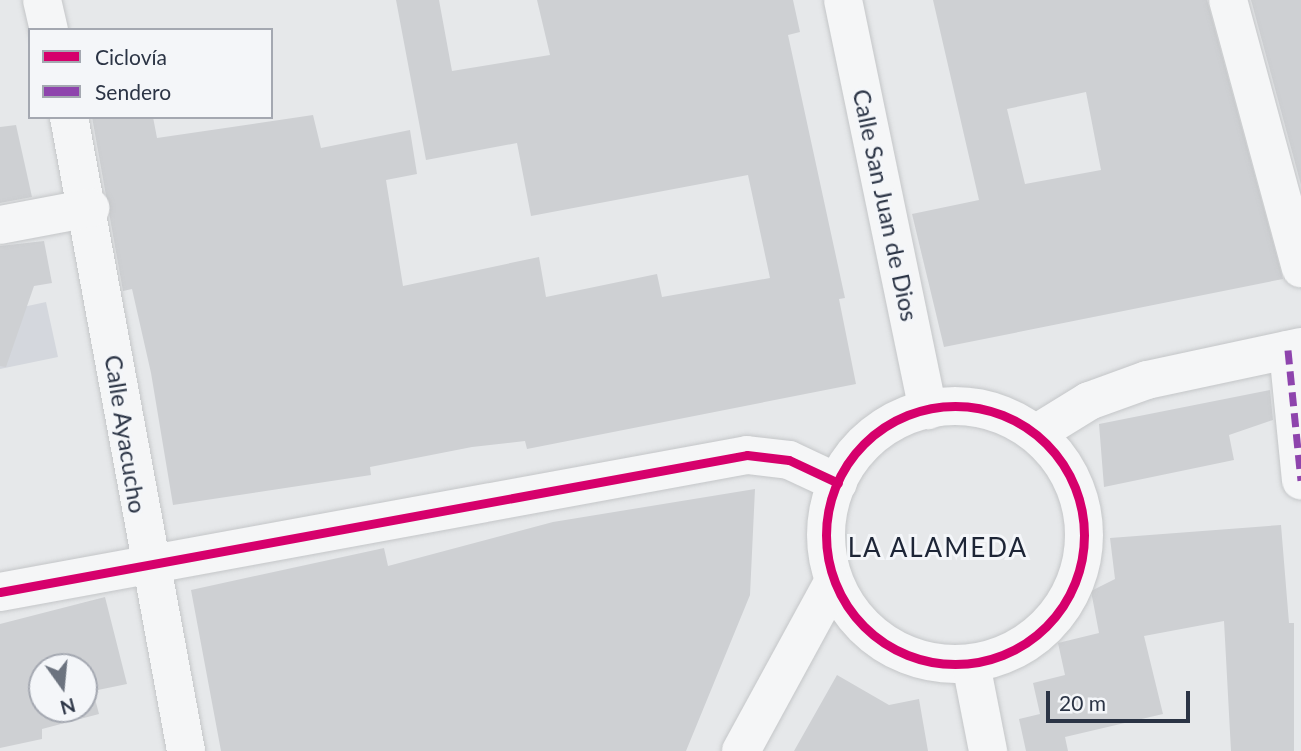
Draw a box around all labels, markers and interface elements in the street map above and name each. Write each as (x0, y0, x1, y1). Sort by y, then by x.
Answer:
legend (28, 28, 273, 119)
text: Ciclovía (95, 44, 167, 69)
text: Sendero (95, 79, 171, 104)
street label: Calle San Juan de Dios (847, 86, 925, 324)
street label: Calle Ayacucho (99, 352, 153, 516)
district label: LA ALAMEDA (848, 532, 1028, 564)
north arrow (28, 653, 98, 723)
scale bar (1049, 678, 1192, 722)
text: 20 m (1059, 690, 1106, 715)
text: N (58, 694, 78, 720)

